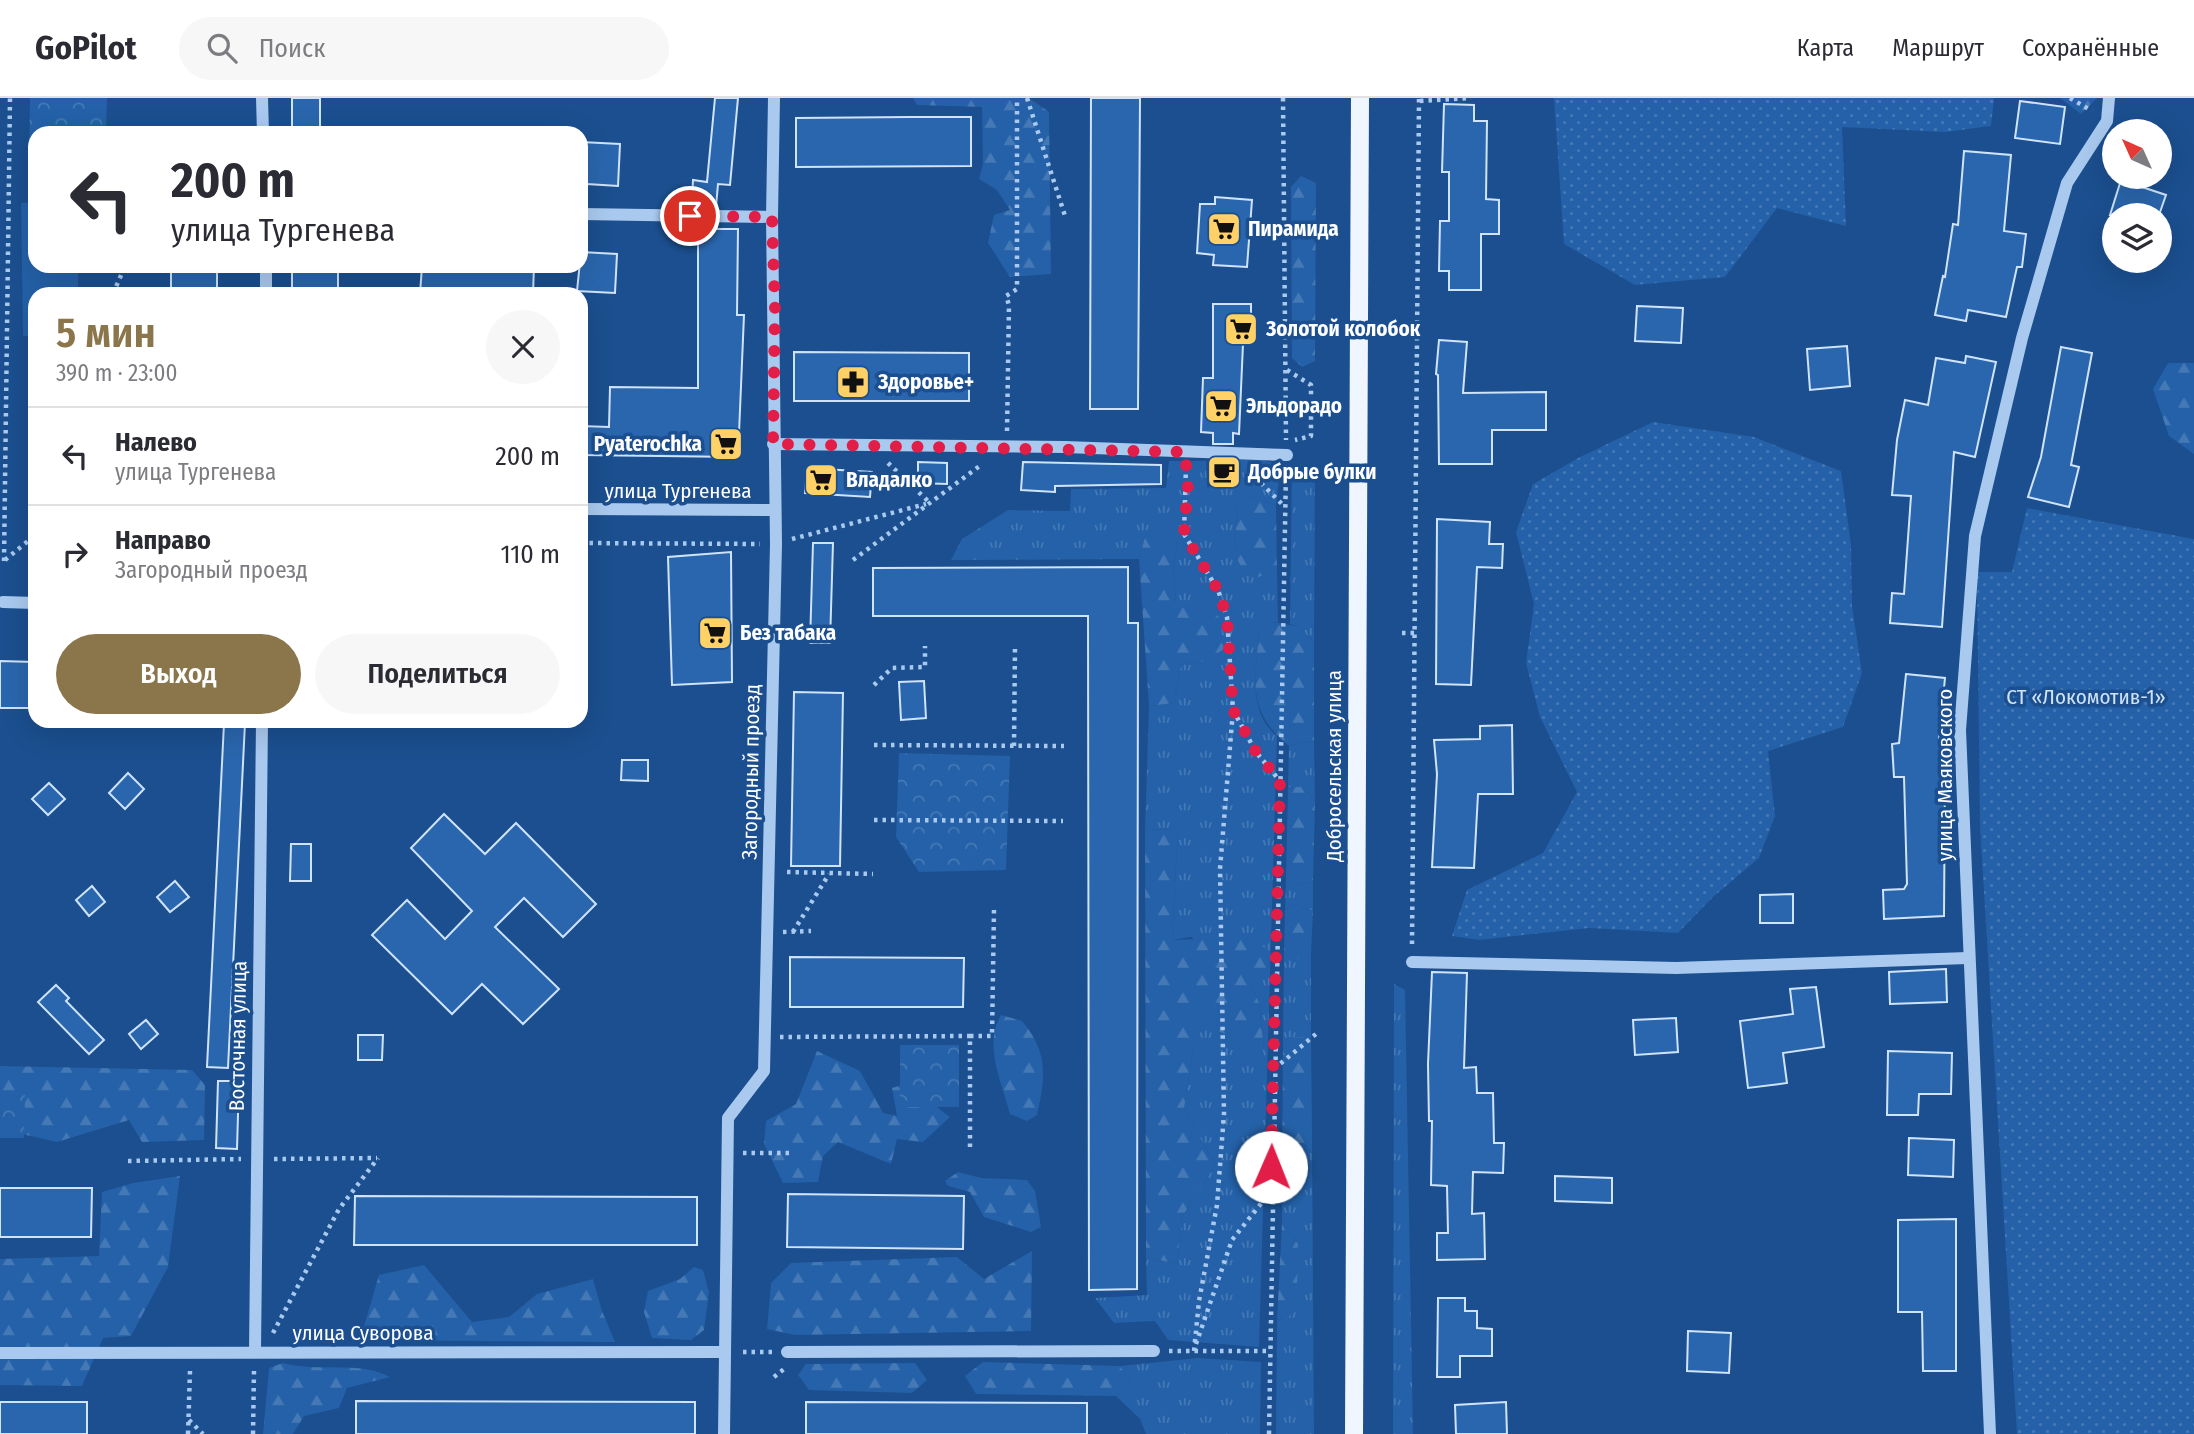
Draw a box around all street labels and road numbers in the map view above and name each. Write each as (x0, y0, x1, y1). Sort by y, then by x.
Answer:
street label: улица Тургенева (604, 478, 752, 504)
street label: Добросельская улица (1321, 670, 1347, 863)
street label: Загородный проезд (736, 684, 766, 860)
street label: улица Маяковского (1932, 689, 1958, 861)
street label: Восточная улица (224, 961, 252, 1111)
street label: улица Суворова (293, 1320, 433, 1346)

